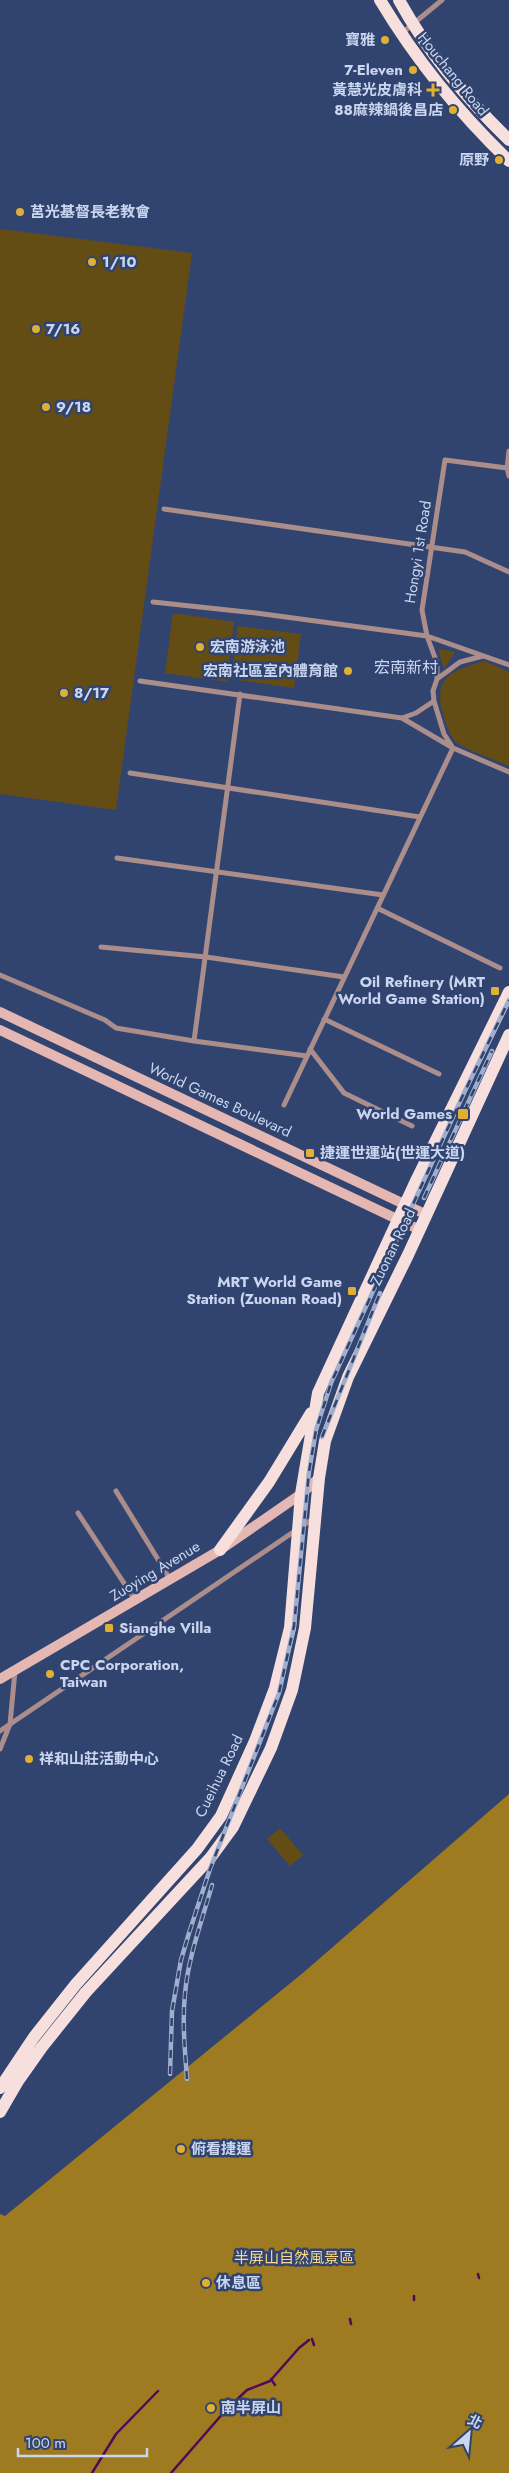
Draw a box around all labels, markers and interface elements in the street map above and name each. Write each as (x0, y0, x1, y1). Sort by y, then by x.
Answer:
street label: Houchang Road (412, 27, 494, 121)
place label: 寶雅 (345, 29, 375, 51)
marker: 寶雅 (379, 34, 391, 46)
place label: 7-Eleven (344, 59, 403, 81)
marker: 7-Eleven (407, 64, 419, 76)
place label: 黃慧光皮膚科 (332, 79, 422, 101)
marker: 黃慧光皮膚科 (426, 83, 440, 97)
place label: 88麻辣鍋後昌店 (334, 99, 443, 121)
marker: 88麻辣鍋後昌店 (447, 104, 459, 116)
place label: 原野 (459, 149, 489, 171)
marker: 原野 (493, 154, 505, 166)
place label: 莒光基督長老教會 (30, 201, 150, 223)
marker: 莒光基督長老教會 (14, 206, 26, 218)
place label: 1/10 (102, 251, 136, 273)
marker: 1/10 (86, 256, 98, 268)
place label: 7/16 (46, 318, 80, 340)
marker: 7/16 (30, 323, 42, 335)
place label: 9/18 (56, 396, 91, 418)
marker: 9/18 (40, 401, 52, 413)
street label: Hongyi 1st Road (399, 499, 437, 605)
place label: 宏南游泳池 (210, 636, 285, 658)
marker: 宏南游泳池 (194, 641, 206, 653)
district label: 宏南新村 (374, 656, 438, 679)
place label: 宏南社區室內體育館 (203, 660, 338, 682)
marker: 宏南社區室內體育館 (342, 665, 354, 677)
place label: 8/17 (74, 682, 110, 704)
marker: 8/17 (58, 687, 70, 699)
place label: Oil Refinery (MRT World Game Station) (338, 971, 486, 1010)
marker: Oil Refinery (MRT World Game Station) (489, 985, 501, 997)
street label: World Games Boulevard (145, 1057, 295, 1143)
place label: World Games (356, 1103, 452, 1125)
marker: World Games (456, 1107, 470, 1121)
place label: 捷運世運站(世運大道) (320, 1142, 465, 1164)
marker: 捷運世運站(世運大道) (304, 1147, 316, 1159)
street label: Zuonan Road (365, 1205, 421, 1289)
place label: MRT World Game Station (Zuonan Road) (187, 1271, 342, 1310)
marker: MRT World Game Station (Zuonan Road) (346, 1285, 358, 1297)
street label: Zuoying Avenue (106, 1535, 204, 1607)
place label: Sianghe Villa (119, 1617, 211, 1639)
marker: Sianghe Villa (103, 1622, 115, 1634)
place label: CPC Corporation, Taiwan (60, 1654, 184, 1693)
marker: CPC Corporation, Taiwan (44, 1668, 56, 1680)
street label: Cueihua Road (189, 1731, 249, 1821)
place label: 祥和山莊活動中心 (39, 1748, 159, 1770)
marker: 祥和山莊活動中心 (23, 1753, 35, 1765)
place label: 俯看捷運 (191, 2138, 252, 2160)
marker: 俯看捷運 (175, 2143, 187, 2155)
park label: 半屏山自然風景區 (234, 2247, 354, 2269)
place label: 休息區 (216, 2272, 261, 2294)
marker: 休息區 (200, 2277, 212, 2289)
place label: 南半屏山 (221, 2397, 281, 2419)
marker: 南半屏山 (205, 2402, 217, 2414)
north arrow (444, 2408, 494, 2458)
text: 北 (464, 2409, 486, 2434)
scale bar (18, 2426, 146, 2458)
text: 100 m (25, 2432, 66, 2454)

